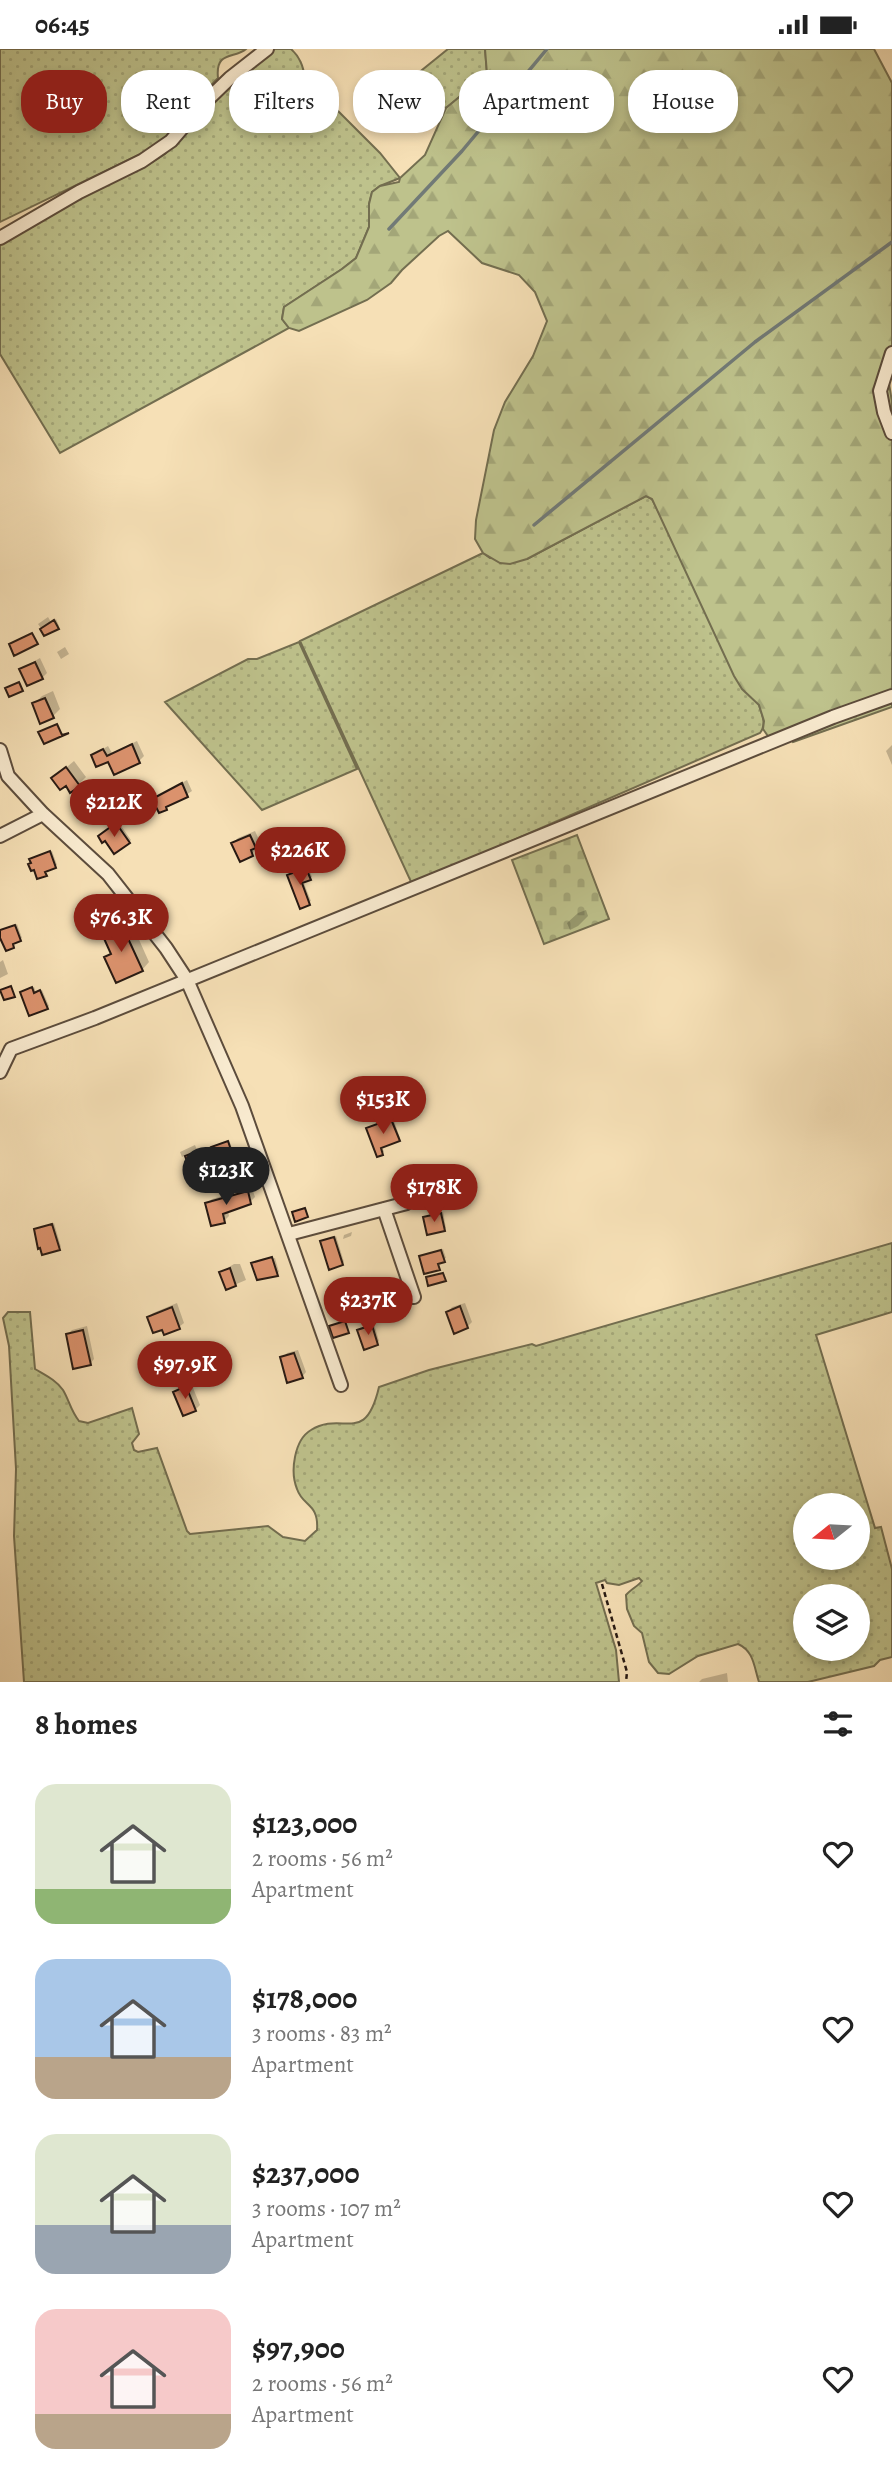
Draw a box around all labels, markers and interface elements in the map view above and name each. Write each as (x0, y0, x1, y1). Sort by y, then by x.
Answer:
text: 06:45 (35, 7, 90, 42)
chip: Buy (21, 70, 107, 133)
chip: Rent (121, 70, 215, 133)
chip: Filters (229, 70, 339, 133)
chip: New (353, 70, 445, 133)
chip: Apartment (459, 70, 614, 133)
chip: House (628, 70, 738, 133)
pin: $212K (65, 779, 163, 839)
text: $212K (86, 786, 142, 817)
pin: $226K (251, 827, 349, 887)
text: $226K (271, 834, 329, 865)
pin: $76.3K (64, 895, 178, 954)
text: $76.3K (90, 901, 152, 932)
pin: $153K (334, 1077, 432, 1136)
text: $153K (356, 1083, 410, 1114)
pin: $123K (177, 1147, 275, 1207)
text: $123K (198, 1154, 254, 1185)
pin: $178K (385, 1165, 483, 1224)
text: $178K (407, 1171, 461, 1202)
pin: $237K (319, 1277, 417, 1337)
text: $237K (340, 1284, 396, 1315)
pin: $97.9K (128, 1341, 242, 1401)
text: $97.9K (153, 1348, 217, 1379)
north arrow (793, 1493, 870, 1570)
map controls (793, 1493, 870, 1661)
button: layers (793, 1584, 870, 1661)
text: 8 homes (35, 1704, 138, 1744)
icon: filters (819, 1705, 857, 1743)
text: $123,000 (252, 1803, 357, 1843)
icon: home (91, 1812, 175, 1896)
icon: heart (819, 1835, 857, 1873)
text: 2 rooms · 56 m² (252, 1843, 393, 1874)
text: Apartment (252, 1874, 354, 1905)
text: $178,000 (252, 1978, 357, 2018)
icon: home (91, 1987, 175, 2071)
icon: heart (819, 2010, 857, 2048)
text: 3 rooms · 83 m² (252, 2018, 392, 2049)
text: Apartment (252, 2049, 354, 2080)
text: $237,000 (252, 2153, 360, 2193)
icon: home (91, 2162, 175, 2246)
icon: heart (819, 2185, 857, 2223)
text: 3 rooms · 107 m² (252, 2193, 401, 2224)
text: Apartment (252, 2224, 354, 2255)
text: $97,900 (252, 2328, 345, 2368)
icon: home (91, 2337, 175, 2421)
icon: heart (819, 2360, 857, 2398)
text: 2 rooms · 56 m² (252, 2368, 393, 2399)
text: Apartment (252, 2399, 354, 2430)

